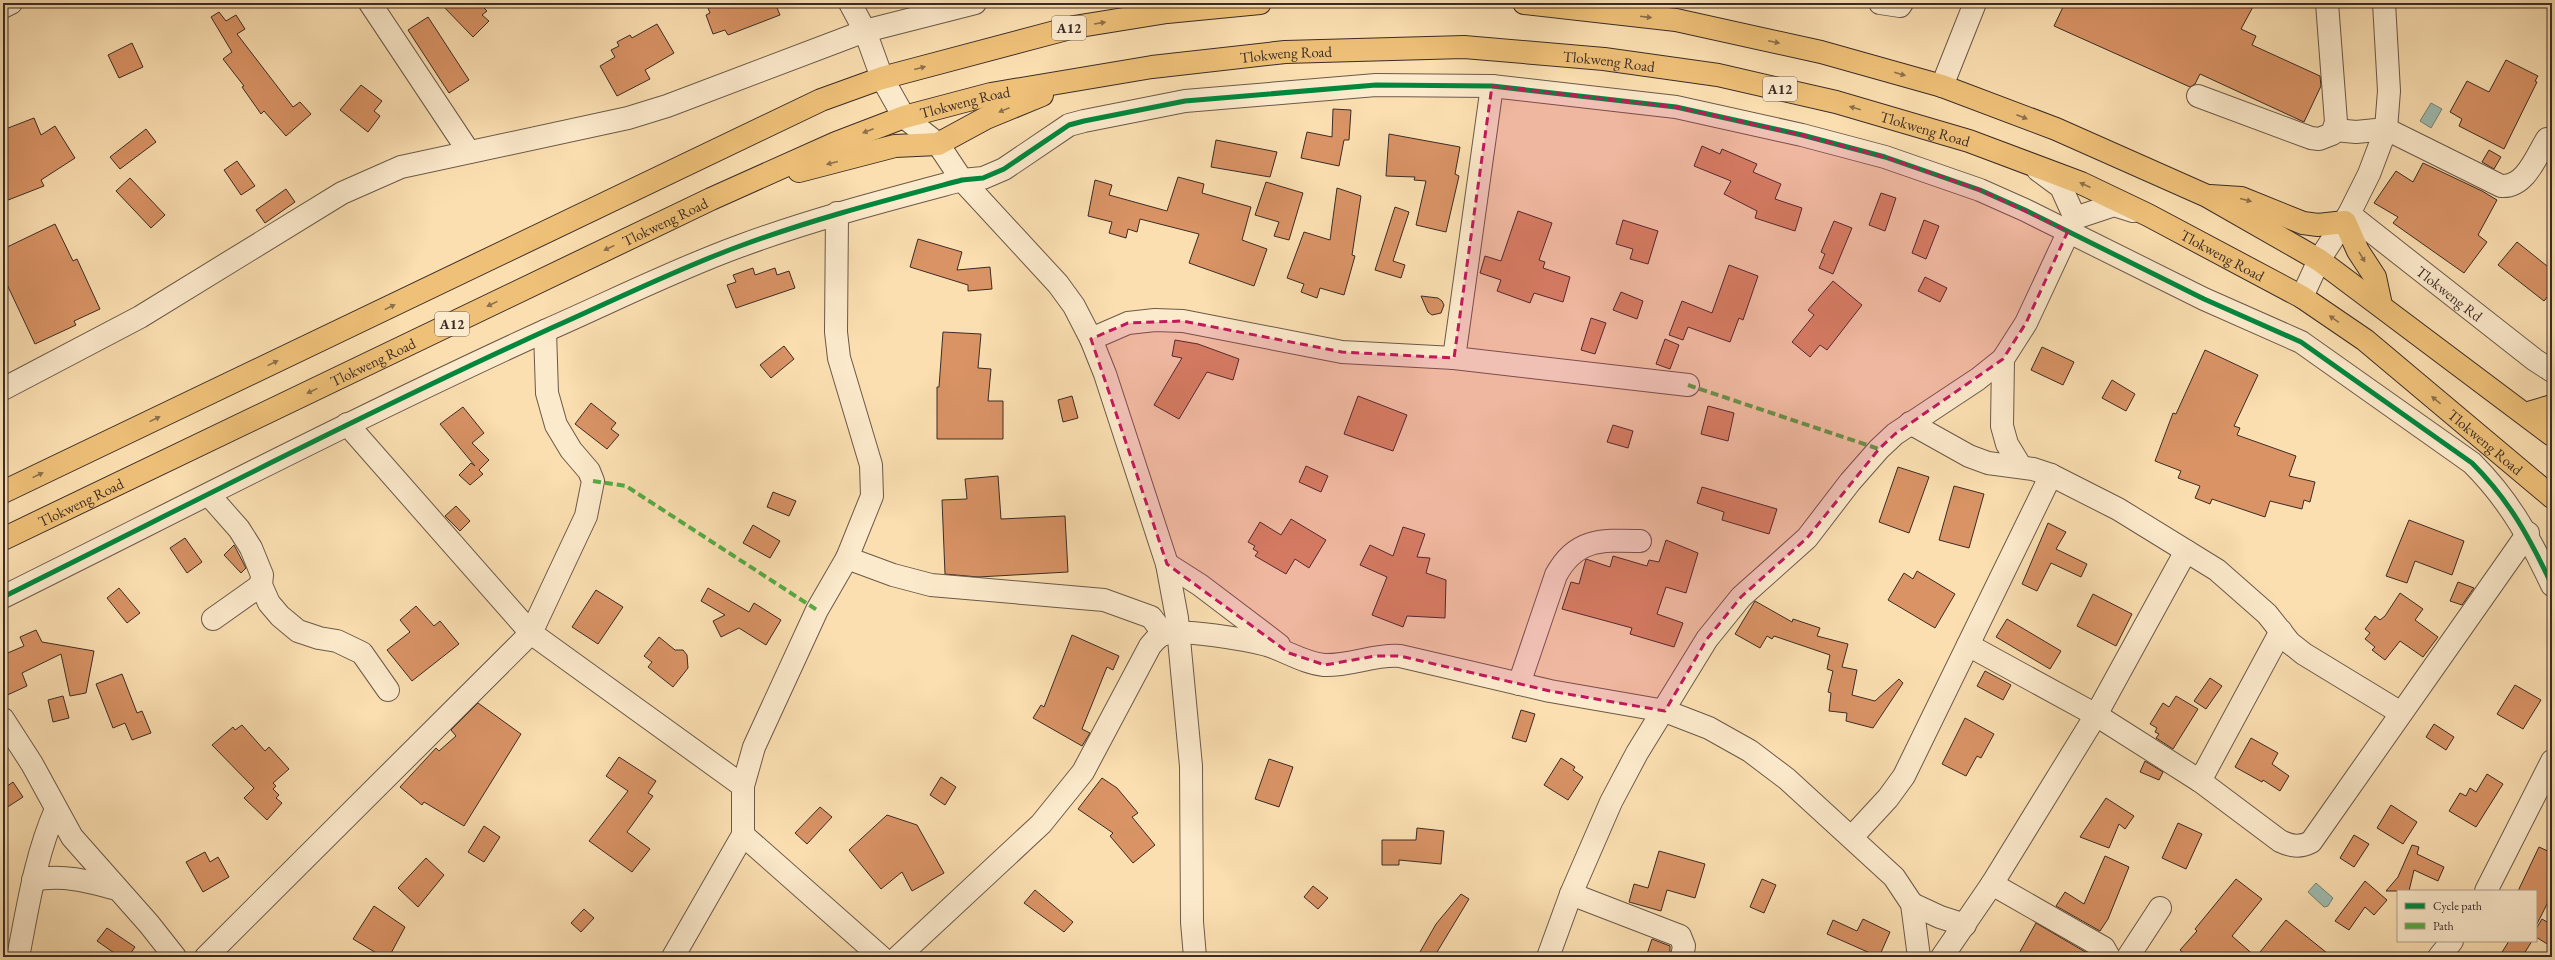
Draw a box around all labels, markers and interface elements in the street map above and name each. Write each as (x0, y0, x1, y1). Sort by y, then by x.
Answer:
one-way arrow (1640, 13, 1652, 20)
road number: A12 (1052, 16, 1086, 40)
one-way arrow (1094, 20, 1107, 26)
one-way arrow (1768, 39, 1780, 45)
street label: Tlokweng Road (1239, 41, 1333, 67)
street label: Tlokweng Road (1562, 46, 1657, 76)
one-way arrow (914, 64, 926, 70)
one-way arrow (1894, 71, 1906, 77)
road number: A12 (1763, 77, 1797, 101)
street label: Tlokweng Road (918, 81, 1012, 122)
one-way arrow (1849, 105, 1861, 111)
street label: Tlokweng Road (1878, 106, 1973, 150)
one-way arrow (998, 107, 1010, 113)
one-way arrow (2017, 114, 2029, 120)
one-way arrow (861, 129, 873, 135)
one-way arrow (826, 160, 838, 166)
one-way arrow (2079, 182, 2090, 188)
street label: Tlokweng Road (619, 192, 711, 250)
one-way arrow (2240, 197, 2252, 203)
street label: Tlokweng Road (2177, 225, 2268, 285)
one-way arrow (603, 245, 615, 251)
one-way arrow (2358, 252, 2366, 262)
street label: Tlokweng Rd (2413, 261, 2487, 325)
one-way arrow (486, 301, 498, 307)
one-way arrow (384, 304, 396, 310)
road number: A12 (435, 312, 469, 336)
one-way arrow (2329, 315, 2340, 323)
street label: Tlokweng Road (327, 333, 419, 390)
one-way arrow (267, 360, 278, 366)
one-way arrow (306, 388, 317, 394)
one-way arrow (2431, 395, 2442, 404)
street label: Tlokweng Road (2444, 404, 2528, 479)
one-way arrow (150, 416, 161, 422)
one-way arrow (32, 472, 44, 478)
street label: Tlokweng Road (35, 473, 127, 530)
legend (2397, 890, 2537, 942)
text: Cycle path (2433, 898, 2482, 914)
text: Path (2433, 918, 2454, 934)

